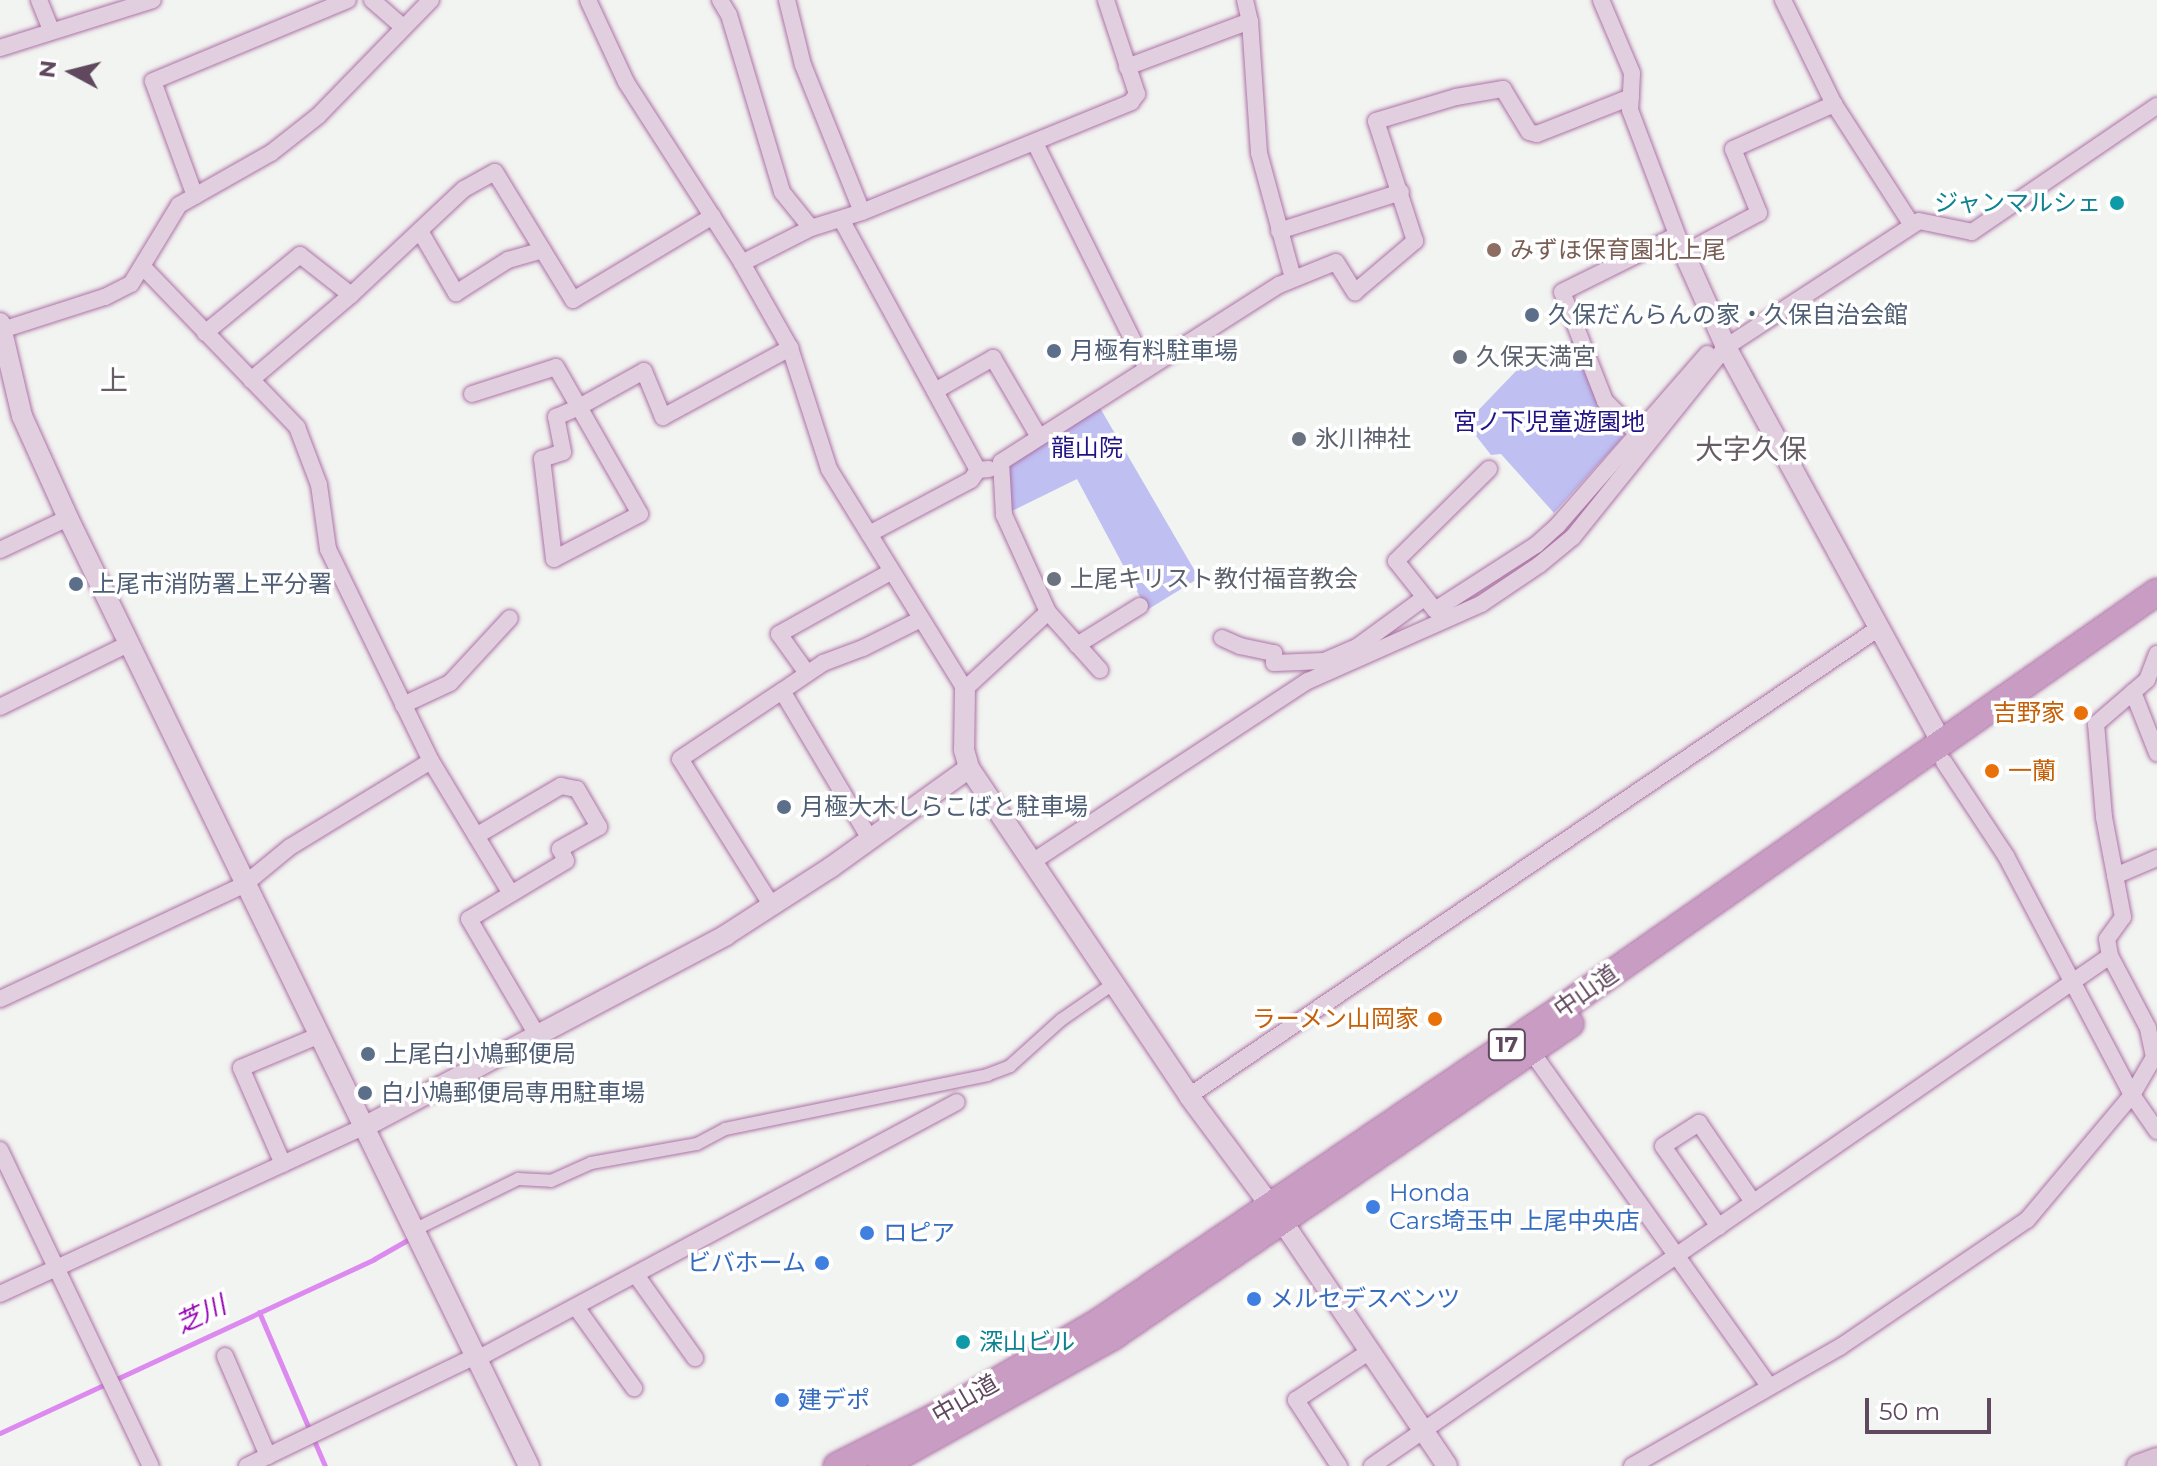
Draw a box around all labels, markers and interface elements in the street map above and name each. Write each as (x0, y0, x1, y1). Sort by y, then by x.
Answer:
north arrow (32, 32, 112, 112)
text: N (33, 59, 62, 79)
place label: ジャンマルシェ (1933, 189, 2101, 217)
marker: ジャンマルシェ (2108, 194, 2126, 212)
place label: みずほ保育園北上尾 (1510, 236, 1726, 264)
marker: みずほ保育園北上尾 (1485, 241, 1503, 259)
place label: 久保だんらんの家・久保自治会館 (1548, 301, 1908, 329)
marker: 久保だんらんの家・久保自治会館 (1523, 306, 1541, 324)
place label: 月極有料駐車場 (1070, 337, 1238, 365)
marker: 月極有料駐車場 (1045, 342, 1063, 360)
place label: 久保天満宮 (1476, 343, 1596, 371)
marker: 久保天満宮 (1451, 348, 1469, 366)
district label: 上 (100, 363, 128, 397)
park label: 宮ノ下児童遊園地 (1453, 408, 1645, 436)
place label: 氷川神社 (1315, 425, 1411, 453)
marker: 氷川神社 (1290, 430, 1308, 448)
district label: 大字久保 (1695, 432, 1807, 466)
park label: 龍山院 (1051, 434, 1123, 462)
place label: 上尾キリスト教付福音教会 (1070, 565, 1358, 593)
place label: 上尾市消防署上平分署 (92, 570, 332, 598)
marker: 上尾キリスト教付福音教会 (1045, 570, 1063, 588)
marker: 上尾市消防署上平分署 (67, 575, 85, 593)
place label: 吉野家 (1993, 699, 2065, 727)
marker: 吉野家 (2072, 704, 2090, 722)
place label: 一蘭 (2008, 757, 2056, 785)
marker: 一蘭 (1983, 762, 2001, 780)
place label: 月極大木しらこばと駐車場 (800, 793, 1088, 821)
marker: 月極大木しらこばと駐車場 (775, 798, 793, 816)
street label: 中山道 (1548, 959, 1624, 1023)
place label: ラーメン山岡家 (1251, 1005, 1419, 1033)
marker: ラーメン山岡家 (1426, 1010, 1444, 1028)
road number: 17 (1487, 1027, 1527, 1063)
place label: 上尾白小鳩郵便局 (384, 1040, 576, 1068)
marker: 上尾白小鳩郵便局 (359, 1045, 377, 1063)
place label: 白小鳩郵便局専用駐車場 (381, 1079, 645, 1107)
marker: 白小鳩郵便局専用駐車場 (356, 1084, 374, 1102)
place label: Honda Cars埼玉中 上尾中央店 (1389, 1179, 1640, 1235)
marker: Honda Cars埼玉中 上尾中央店 (1364, 1198, 1382, 1216)
place label: ロピア (883, 1219, 955, 1247)
marker: ロピア (858, 1224, 876, 1242)
place label: ビバホーム (686, 1249, 806, 1277)
marker: ビバホーム (813, 1254, 831, 1272)
place label: メルセデスベンツ (1270, 1285, 1462, 1313)
water label: 芝川 (171, 1290, 231, 1340)
marker: メルセデスベンツ (1245, 1290, 1263, 1308)
place label: 深山ビル (979, 1328, 1075, 1356)
marker: 深山ビル (954, 1333, 972, 1351)
street label: 中山道 (927, 1369, 1003, 1429)
scale bar (1869, 1382, 1995, 1432)
place label: 建デポ (798, 1386, 870, 1414)
marker: 建デポ (773, 1391, 791, 1409)
text: 50 m (1879, 1397, 1940, 1426)

